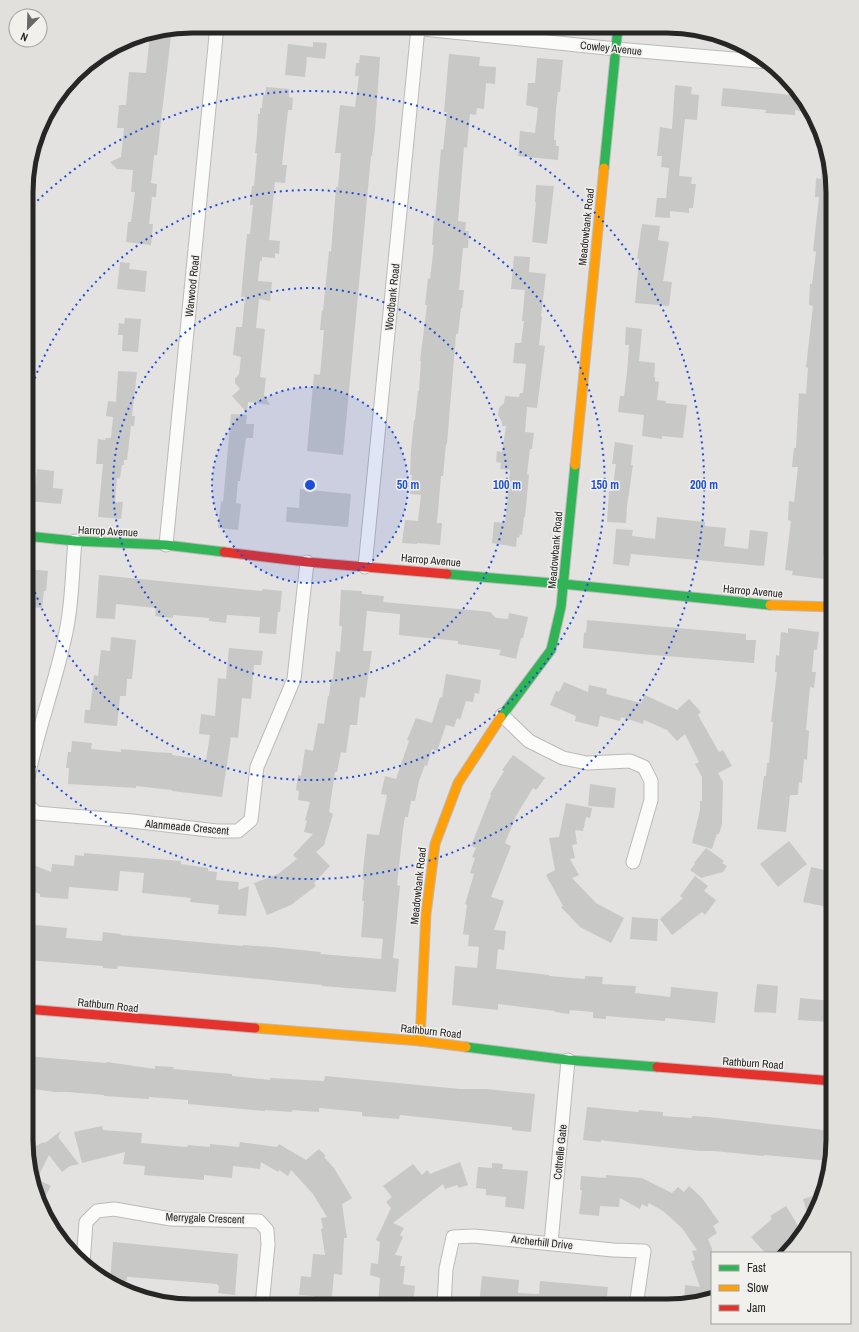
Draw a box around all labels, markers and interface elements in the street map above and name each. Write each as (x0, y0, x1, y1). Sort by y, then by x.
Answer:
north arrow (8, 8, 48, 48)
text: N (18, 29, 30, 45)
street label: Cowley Avenue (579, 38, 643, 58)
street label: Meadowbank Road (575, 188, 597, 266)
street label: Warwood Road (182, 255, 202, 317)
street label: Woodbank Road (382, 263, 402, 331)
text: 50 m (397, 477, 419, 493)
text: 100 m (493, 477, 521, 493)
text: 150 m (591, 477, 619, 493)
text: 200 m (690, 477, 718, 493)
centre of rings (303, 478, 317, 492)
street label: Meadowbank Road (545, 511, 565, 589)
street label: Harrop Avenue (78, 522, 138, 540)
street label: Harrop Avenue (400, 550, 462, 570)
street label: Harrop Avenue (722, 581, 784, 601)
street label: Alanmeade Crescent (143, 816, 230, 838)
street label: Meadowbank Road (407, 847, 429, 925)
street label: Rathburn Road (77, 995, 139, 1015)
street label: Rathburn Road (400, 1021, 462, 1041)
street label: Rathburn Road (722, 1054, 784, 1072)
street label: Cottrelle Gate (550, 1124, 570, 1180)
street label: Merrygale Crescent (165, 1210, 245, 1226)
street label: Archerhill Drive (509, 1232, 574, 1252)
legend (711, 1252, 851, 1324)
text: Fast (747, 1260, 766, 1276)
text: Slow (747, 1280, 769, 1296)
text: Jam (747, 1300, 766, 1316)

